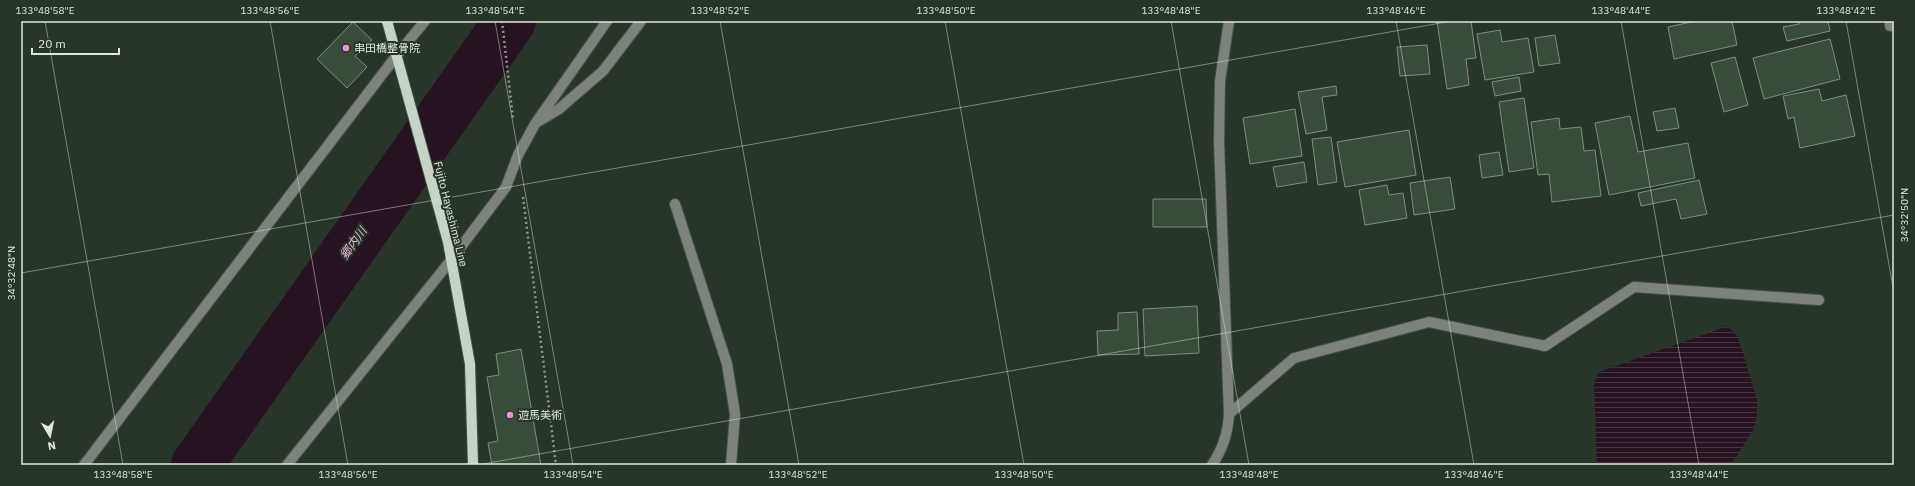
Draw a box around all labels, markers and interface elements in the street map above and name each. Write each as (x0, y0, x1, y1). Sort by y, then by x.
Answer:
text: 133°48'58"E (15, 4, 75, 17)
text: 133°48'56"E (240, 4, 300, 17)
text: 133°48'54"E (465, 4, 525, 17)
text: 133°48'52"E (690, 4, 750, 17)
text: 133°48'50"E (916, 4, 976, 17)
text: 133°48'48"E (1141, 4, 1201, 17)
text: 133°48'46"E (1366, 4, 1426, 17)
text: 133°48'44"E (1591, 4, 1651, 17)
text: 133°48'42"E (1816, 4, 1876, 17)
scale bar (32, 30, 119, 56)
text: 20 m (38, 36, 66, 51)
place label: 串田橋整骨院 (354, 41, 420, 55)
marker: 串田橋整骨院 (341, 43, 351, 53)
street label: Fujito Hayashima Line (431, 160, 471, 268)
text: 34°32'50"N (1898, 188, 1911, 242)
water label: 郷内川 (337, 222, 371, 262)
text: 34°32'48"N (5, 246, 18, 300)
place label: 遊馬美術 (518, 408, 562, 422)
marker: 遊馬美術 (505, 410, 515, 420)
north arrow (30, 416, 70, 456)
text: N (47, 438, 57, 453)
text: 133°48'58"E (93, 468, 153, 481)
text: 133°48'56"E (318, 468, 378, 481)
text: 133°48'54"E (543, 468, 603, 481)
text: 133°48'52"E (768, 468, 828, 481)
text: 133°48'50"E (994, 468, 1054, 481)
text: 133°48'48"E (1219, 468, 1279, 481)
text: 133°48'46"E (1444, 468, 1504, 481)
text: 133°48'44"E (1669, 468, 1729, 481)

